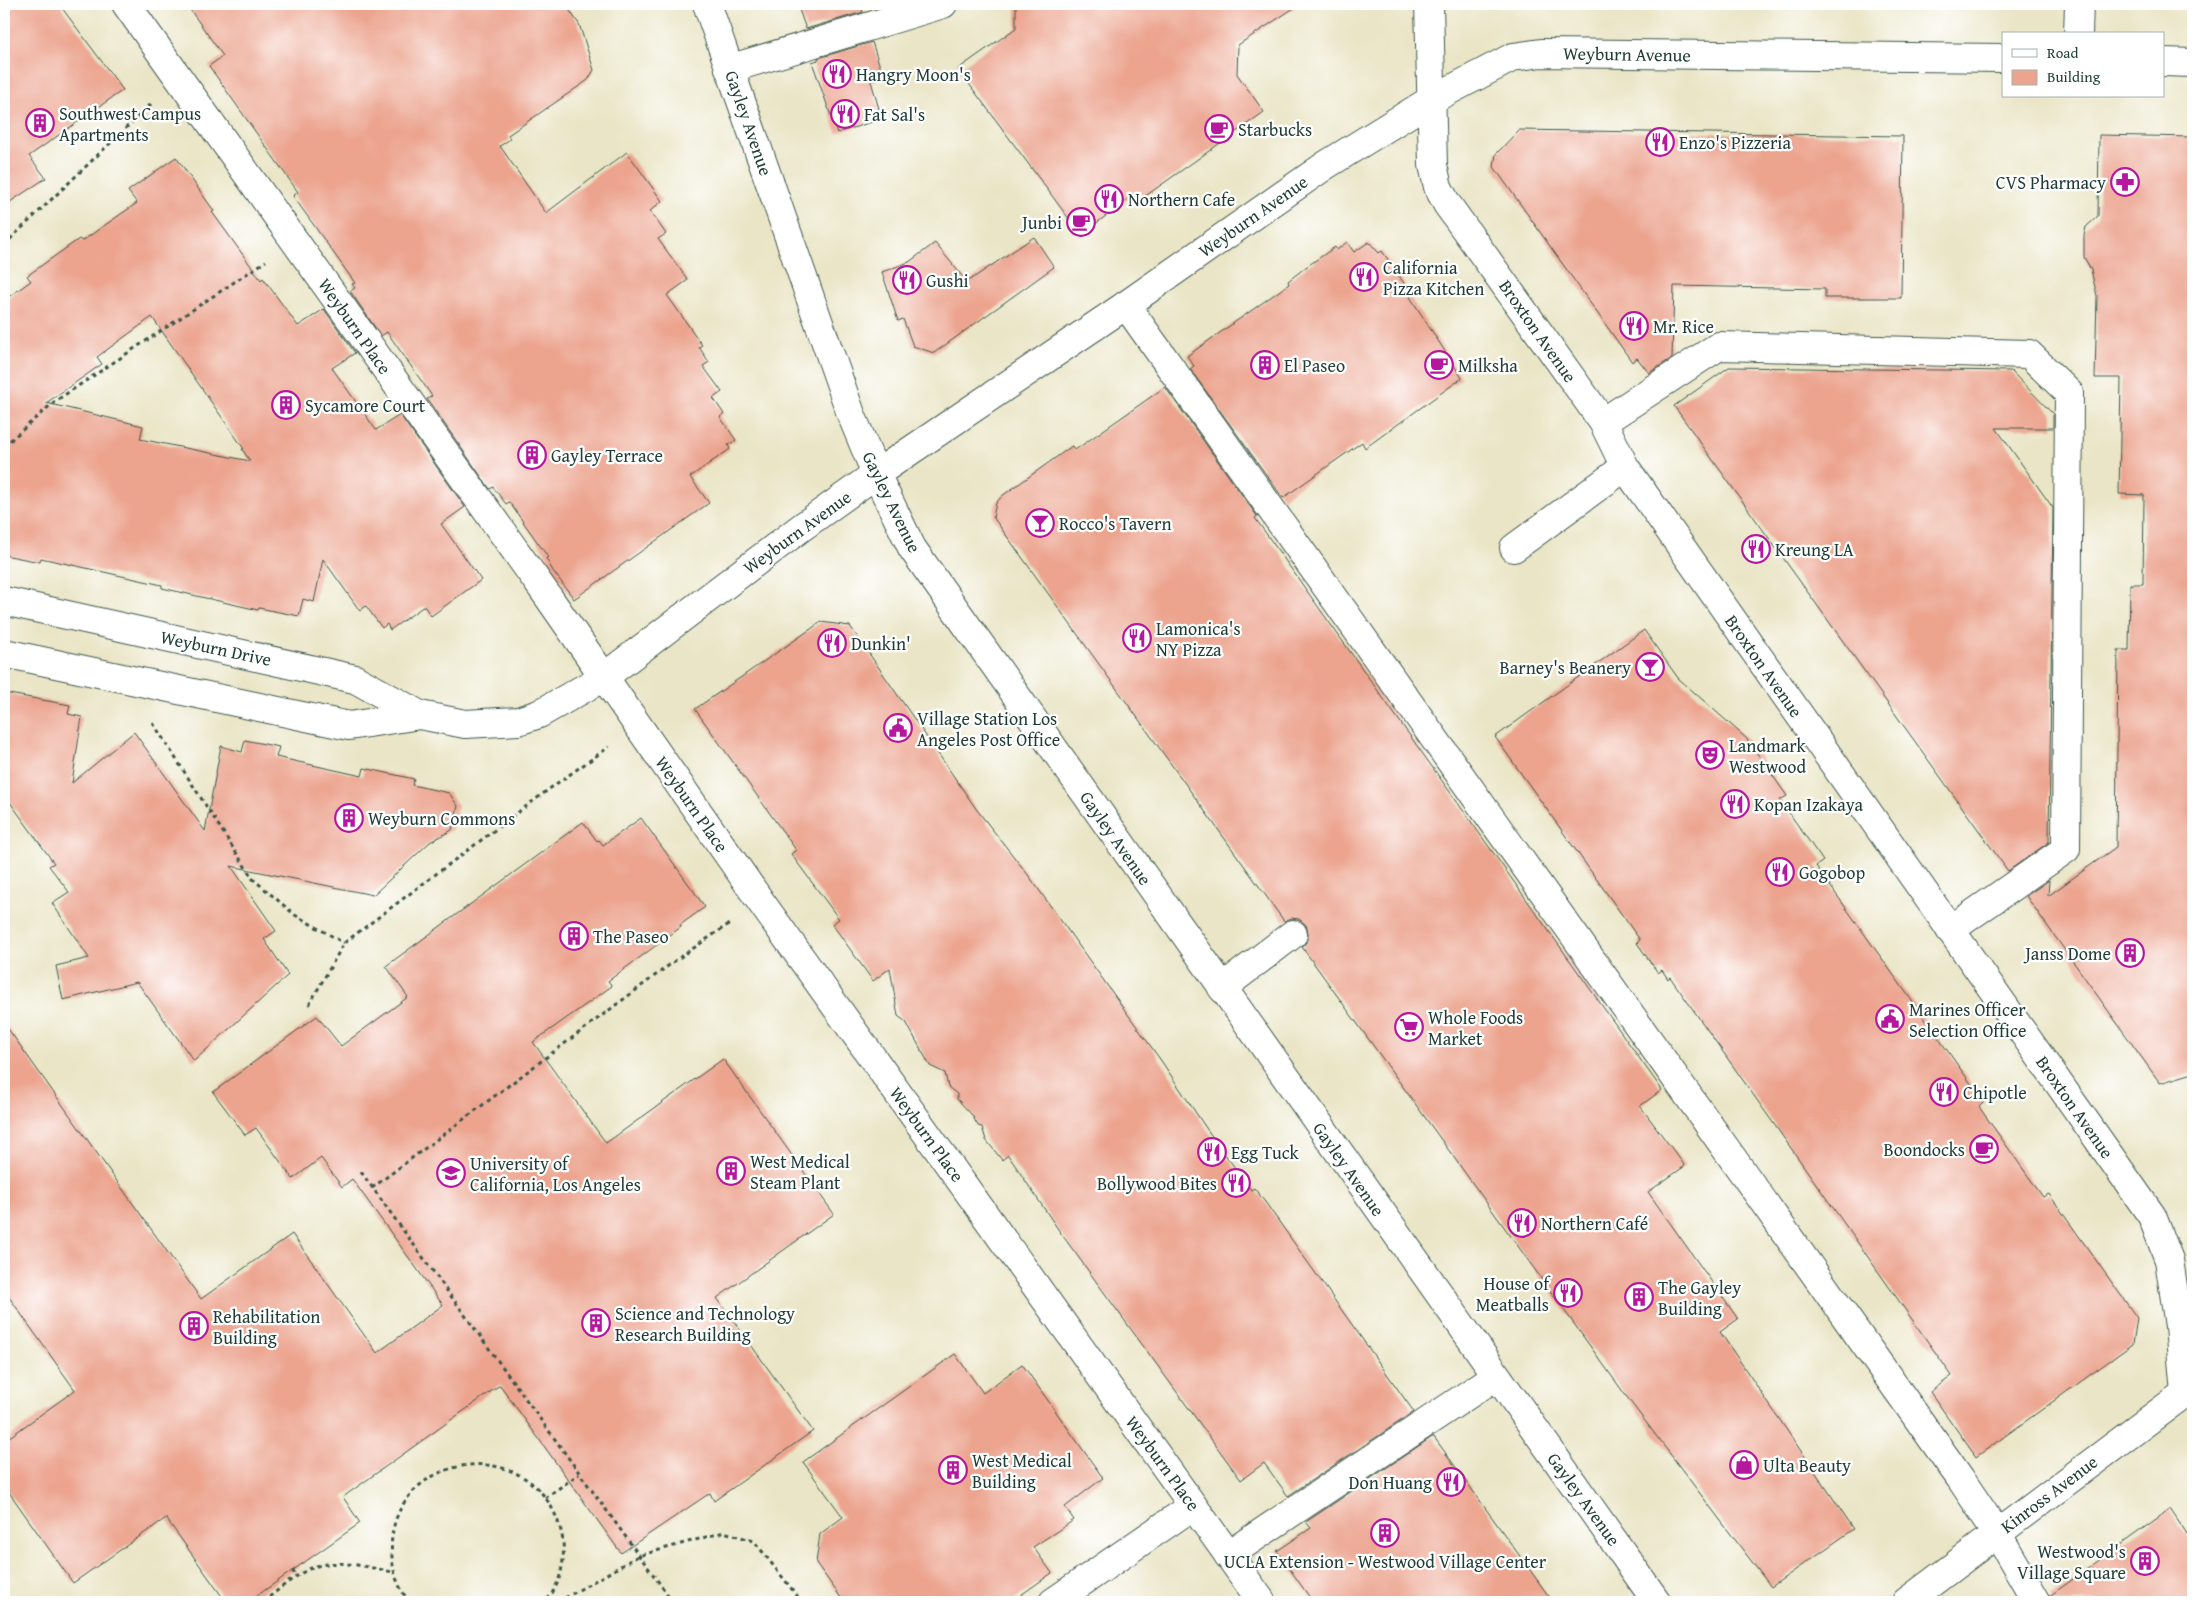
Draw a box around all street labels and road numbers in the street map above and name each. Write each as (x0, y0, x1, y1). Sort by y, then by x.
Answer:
street label: Weyburn Avenue (1563, 39, 1691, 69)
street label: Gayley Avenue (718, 67, 780, 179)
street label: Weyburn Avenue (1193, 168, 1313, 264)
street label: Weyburn Place (312, 272, 398, 380)
street label: Broxton Avenue (1492, 274, 1584, 388)
street label: Gayley Avenue (856, 447, 928, 557)
street label: Weyburn Avenue (737, 483, 857, 581)
street label: Broxton Avenue (1718, 609, 1810, 723)
street label: Weyburn Drive (158, 623, 274, 673)
street label: Weyburn Place (649, 750, 735, 858)
street label: Gayley Avenue (1073, 785, 1159, 891)
street label: Broxton Avenue (2029, 1050, 2121, 1164)
street label: Weyburn Place (883, 1081, 971, 1187)
street label: Gayley Avenue (1306, 1116, 1392, 1222)
street label: Weyburn Place (1119, 1410, 1207, 1516)
street label: Gayley Avenue (1541, 1447, 1627, 1551)
street label: Kinross Avenue (1995, 1448, 2103, 1540)

